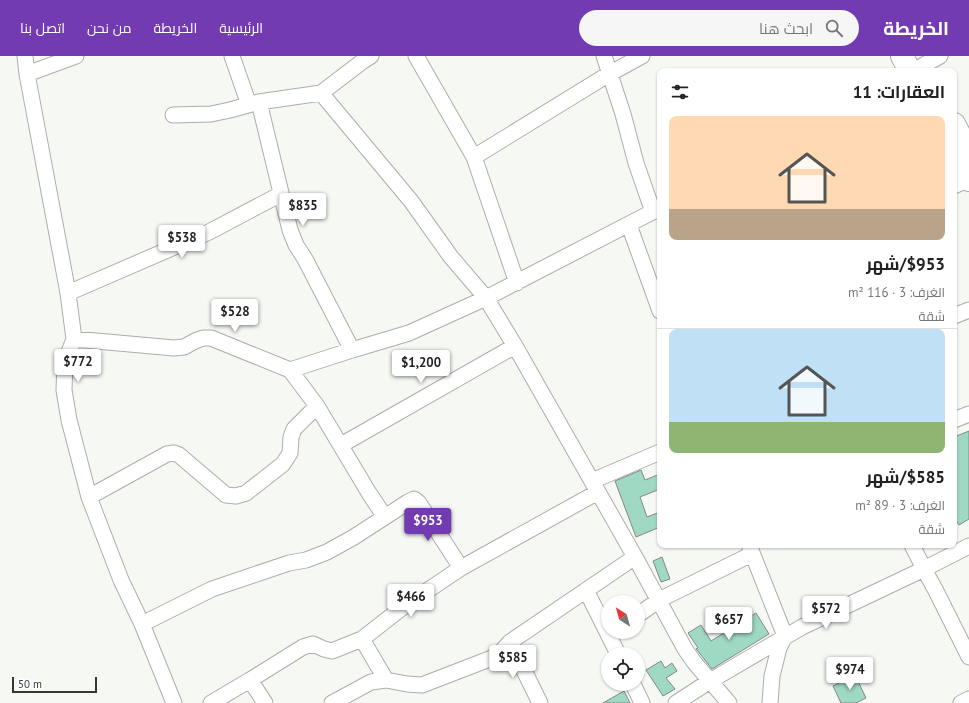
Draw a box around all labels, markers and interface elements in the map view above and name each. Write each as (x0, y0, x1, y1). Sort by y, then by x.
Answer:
search box (579, 10, 859, 46)
text: الخريطة (883, 16, 949, 40)
icon: search (823, 17, 845, 39)
text: اتصل بنا (20, 19, 65, 37)
text: من نحن (87, 19, 131, 37)
text: الخريطة (153, 19, 197, 37)
text: الرئيسية (219, 19, 263, 37)
text: ابحث هنا (759, 19, 813, 38)
icon: filters (669, 81, 691, 103)
text: العقارات: 11 (853, 81, 945, 103)
icon: home (771, 142, 843, 214)
pin: $835 (279, 193, 327, 227)
text: $835 (288, 197, 318, 214)
pin: $538 (158, 225, 206, 259)
text: $538 (167, 229, 197, 246)
text: $953/شهر (866, 253, 945, 275)
text: الغرف: 3 · 116 m² (848, 284, 945, 301)
pin: $528 (211, 299, 259, 333)
text: $528 (220, 303, 250, 320)
text: شقة (918, 308, 945, 325)
pin: $772 (54, 349, 102, 383)
pin: $1,200 (388, 350, 454, 384)
text: $772 (63, 353, 93, 370)
text: $1,200 (401, 354, 441, 371)
icon: home (771, 355, 843, 427)
text: $585/شهر (866, 466, 945, 488)
text: الغرف: 3 · 89 m² (855, 497, 945, 514)
pin: $953 (404, 508, 452, 542)
text: $953 (413, 512, 443, 529)
text: شقة (918, 521, 945, 538)
pin: $466 (387, 584, 435, 618)
text: $466 (396, 588, 426, 605)
north arrow (601, 595, 645, 639)
map controls (601, 595, 645, 691)
pin: $572 (802, 596, 850, 630)
text: $572 (811, 600, 841, 617)
pin: $657 (705, 607, 753, 641)
text: $657 (714, 611, 744, 628)
pin: $585 (489, 645, 537, 679)
button: locate (601, 647, 645, 691)
text: $585 (498, 649, 528, 666)
pin: $974 (826, 657, 874, 691)
text: $974 (835, 661, 865, 678)
scale bar (12, 675, 97, 694)
text: 50 m (18, 677, 42, 691)

